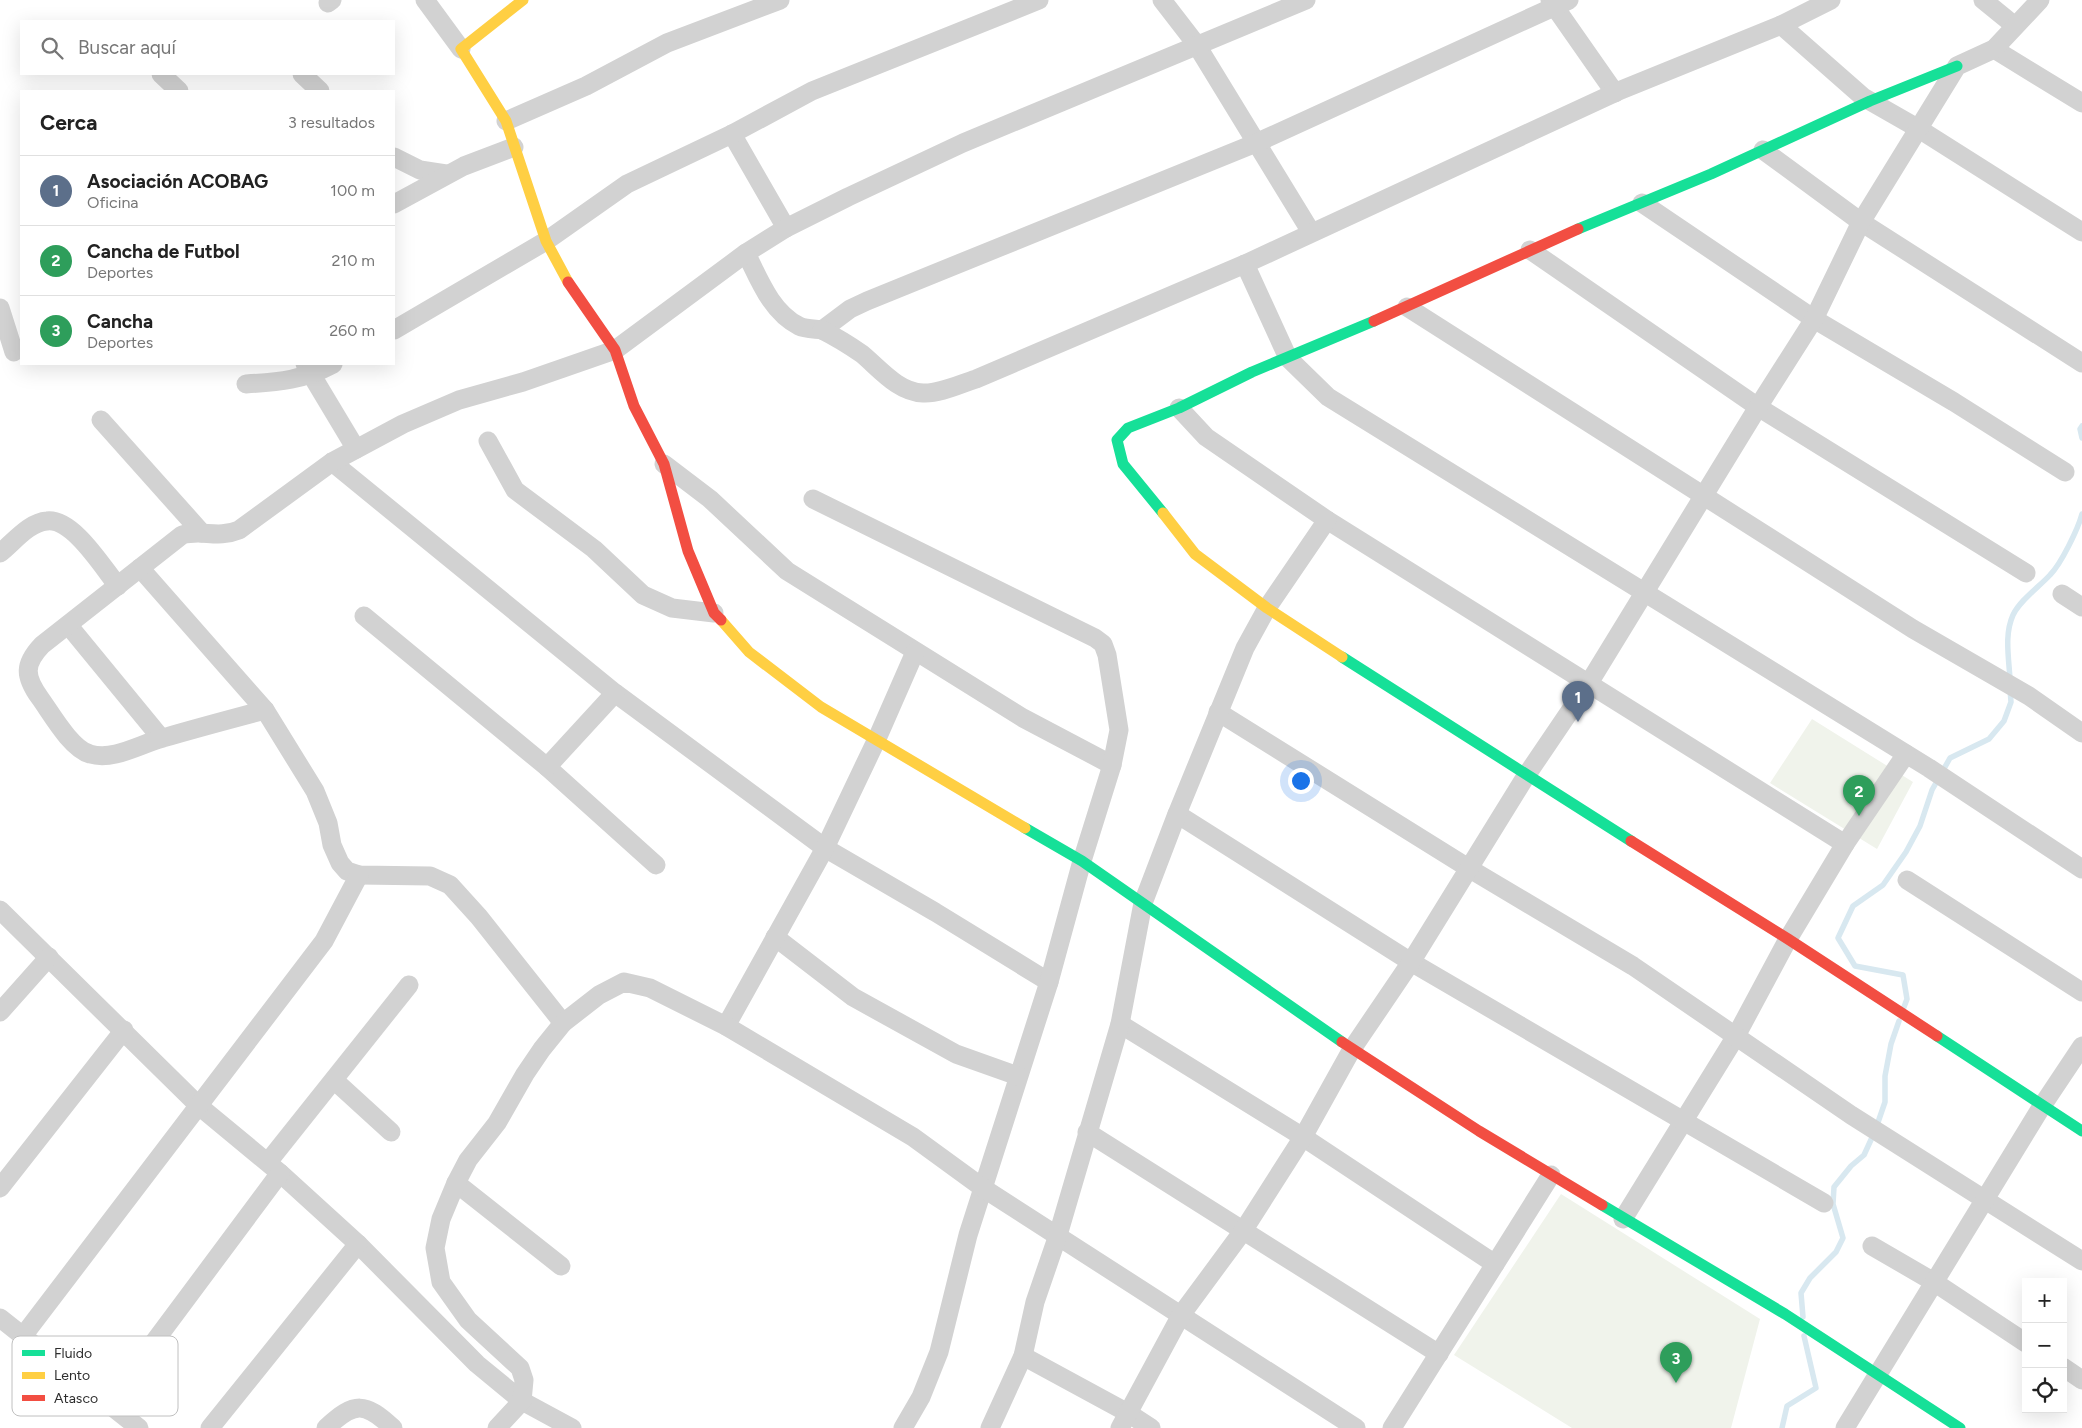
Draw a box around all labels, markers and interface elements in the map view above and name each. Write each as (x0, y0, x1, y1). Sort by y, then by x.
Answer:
search box (20, 20, 395, 75)
icon: search (38, 34, 66, 62)
text: Buscar aquí (78, 36, 176, 59)
text: Cerca (40, 110, 97, 135)
text: 3 resultados (288, 113, 375, 132)
text: Asociación ACOBAG (87, 170, 268, 193)
text: 1 (53, 181, 59, 200)
text: 100 m (330, 181, 375, 200)
text: Oficina (87, 193, 139, 212)
text: Cancha de Futbol (87, 240, 240, 263)
text: 2 (51, 251, 61, 270)
text: 210 m (332, 251, 375, 270)
text: Deportes (87, 263, 153, 282)
text: Cancha (87, 310, 153, 333)
text: 3 (52, 321, 60, 340)
text: 260 m (329, 321, 375, 340)
text: Deportes (87, 333, 153, 352)
pin: 1 (1562, 681, 1594, 722)
your location (1288, 768, 1314, 794)
pin: 2 (1843, 775, 1875, 816)
map controls (2022, 1278, 2067, 1413)
button: + (2022, 1278, 2067, 1323)
button: − (2022, 1323, 2067, 1368)
legend (12, 1336, 178, 1416)
pin: 3 (1660, 1342, 1692, 1383)
text: Fluido (54, 1345, 92, 1362)
text: Lento (54, 1367, 90, 1384)
button: locate (2022, 1368, 2067, 1413)
text: Atasco (54, 1390, 98, 1407)

